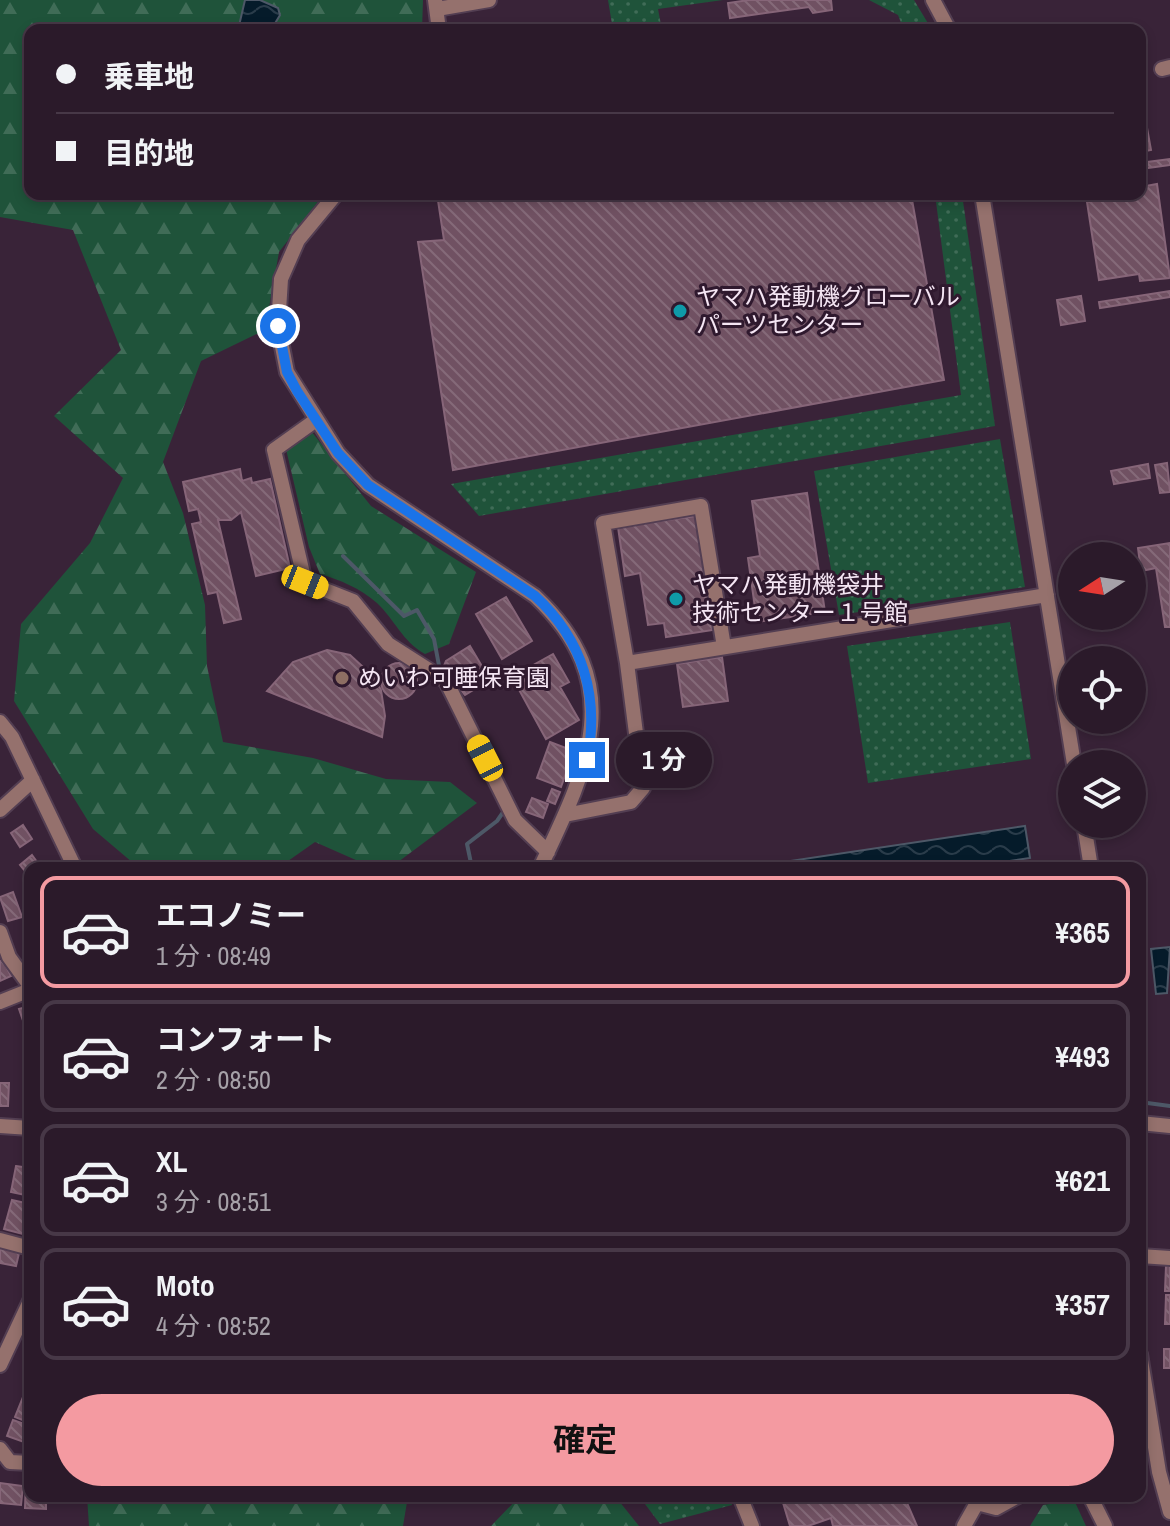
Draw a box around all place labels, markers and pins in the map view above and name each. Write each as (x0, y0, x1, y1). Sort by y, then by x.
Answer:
place label: ヤマハ発動機グローバル パーツセンター (696, 280, 960, 340)
marker: ヤマハ発動機グローバル パーツセンター (671, 302, 689, 320)
place label: ヤマハ発動機袋井 技術センター１号館 (692, 568, 908, 628)
marker: ヤマハ発動機袋井 技術センター１号館 (667, 590, 685, 608)
place label: めいわ可睡保育園 (358, 661, 550, 693)
marker: めいわ可睡保育園 (333, 669, 351, 687)

